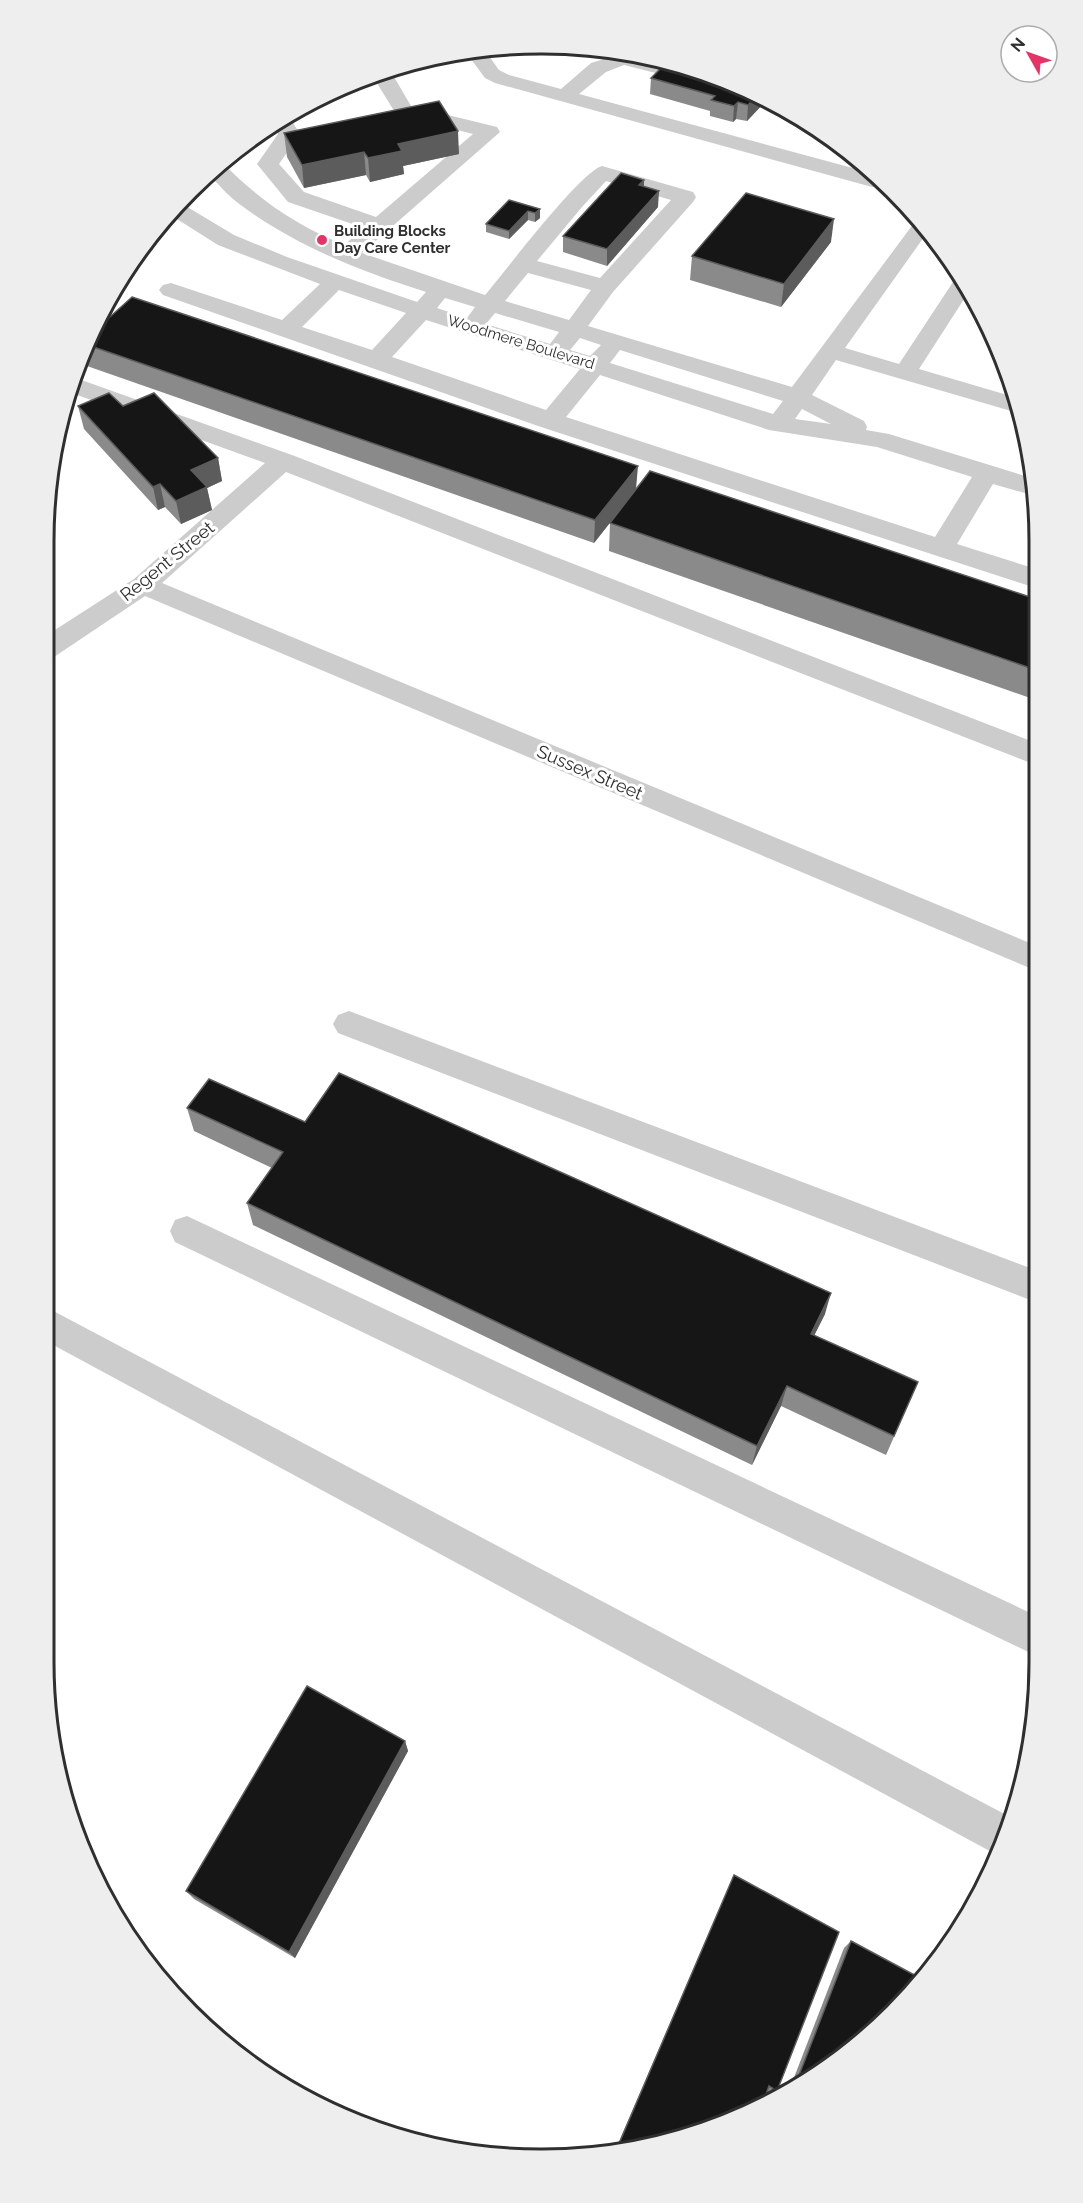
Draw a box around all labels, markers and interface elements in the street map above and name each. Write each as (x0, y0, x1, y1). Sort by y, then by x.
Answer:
north arrow (999, 24, 1059, 84)
text: N (1007, 34, 1029, 55)
place label: Building Blocks Day Care Center (334, 222, 451, 257)
marker: Building Blocks Day Care Center (315, 233, 329, 247)
street label: Woodmere Boulevard (445, 311, 597, 373)
street label: Regent Street (116, 517, 218, 605)
street label: Sussex Street (534, 740, 646, 804)

